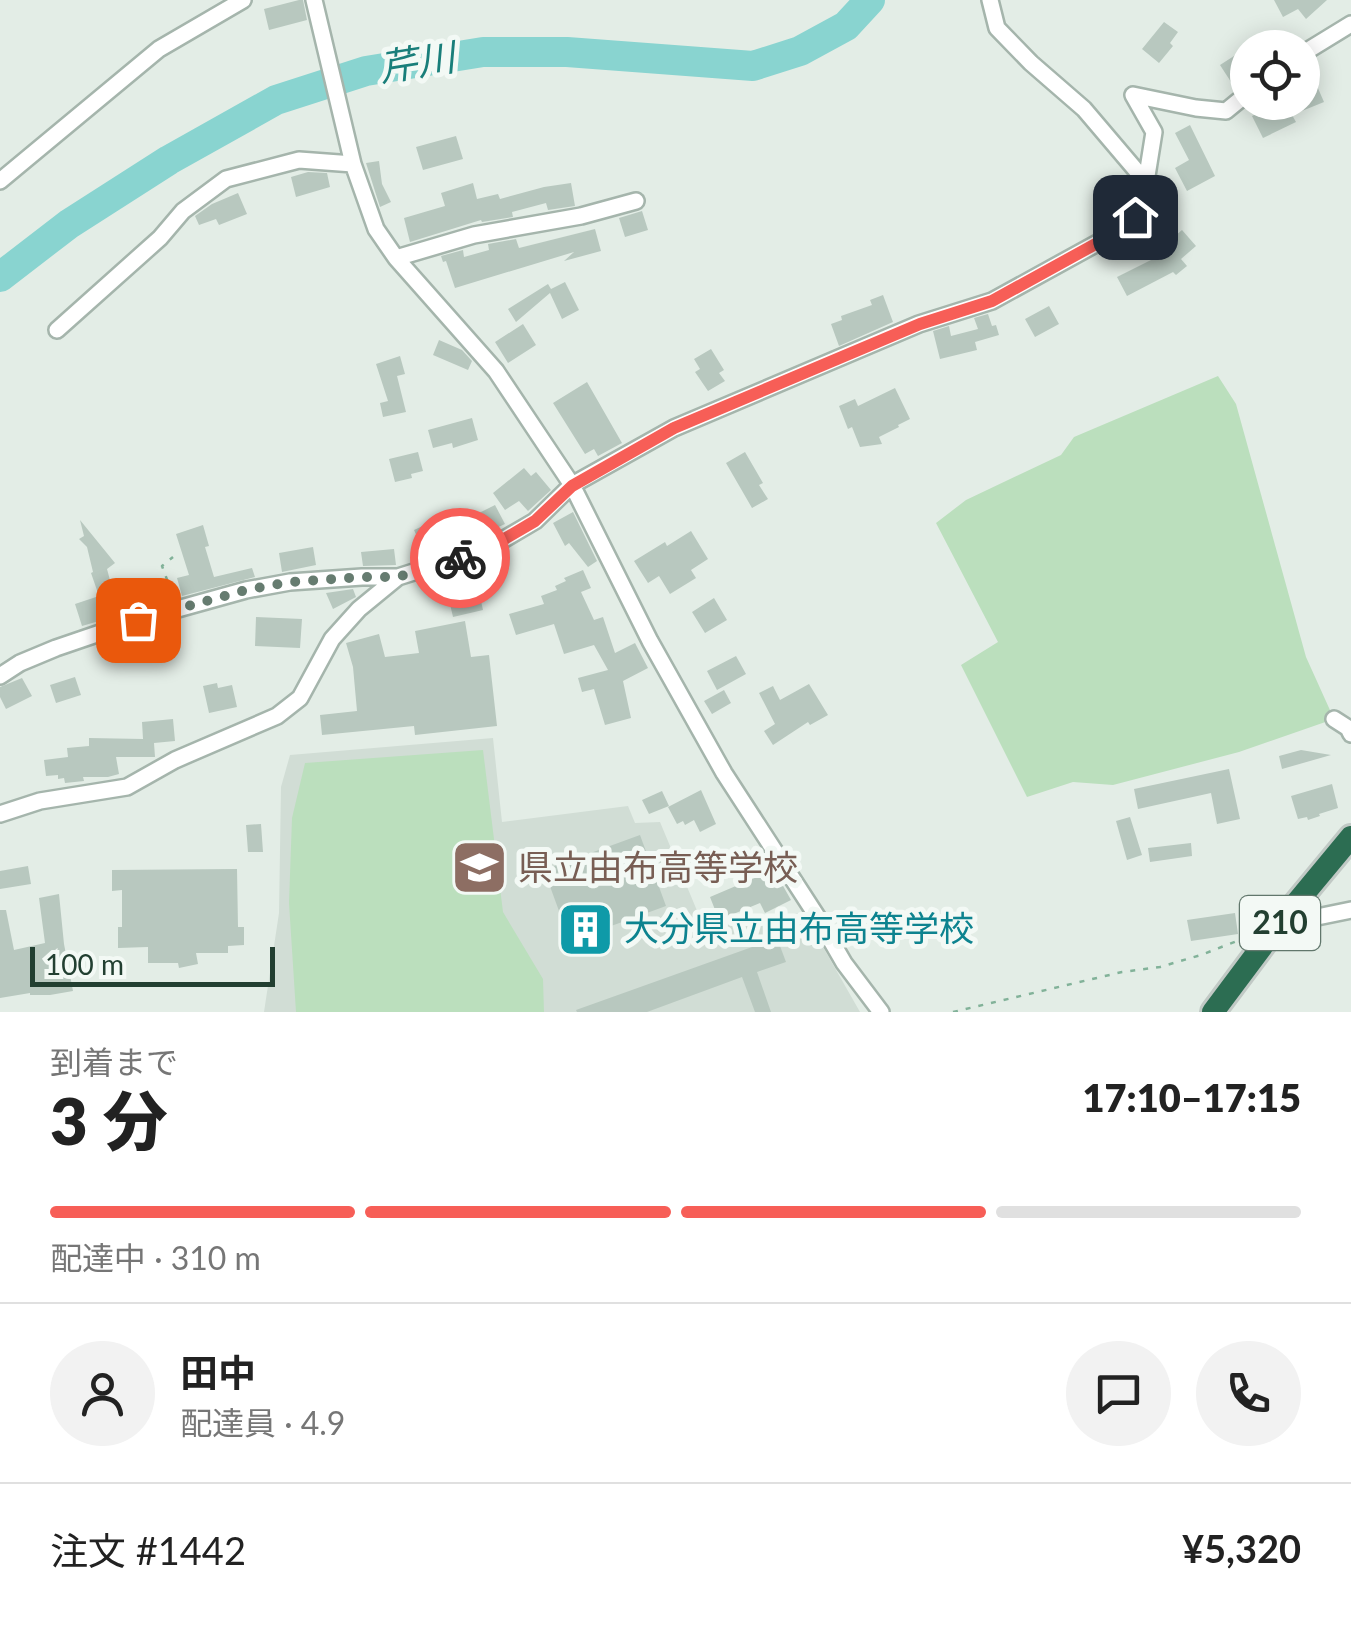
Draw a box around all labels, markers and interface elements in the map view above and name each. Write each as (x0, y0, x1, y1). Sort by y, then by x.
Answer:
map controls (1230, 30, 1320, 120)
button: locate (1230, 30, 1320, 120)
water label: 芹川 (376, 32, 462, 90)
pin (1093, 175, 1178, 260)
icon: home (1108, 190, 1163, 245)
courier (410, 508, 510, 608)
icon: bike (433, 531, 488, 586)
pin (96, 578, 181, 663)
icon: bag (111, 593, 166, 648)
school or university icon: 県立由布高等学校 (449, 838, 509, 898)
place label: 県立由布高等学校 (518, 845, 798, 887)
road number: 210 (1240, 896, 1320, 950)
building icon: 大分県立由布高等学校 (555, 899, 615, 959)
place label: 大分県立由布高等学校 (624, 906, 974, 948)
scale bar (30, 942, 275, 986)
text: 100 m (45, 947, 124, 981)
text: 到着まで (50, 1042, 178, 1081)
text: 17:10–17:15 (1082, 1074, 1301, 1120)
text: 3 分 (50, 1081, 168, 1159)
text: 配達中 · 310 m (50, 1238, 261, 1277)
button: person (50, 1341, 155, 1446)
button: chat (1066, 1341, 1171, 1446)
button: phone (1196, 1341, 1301, 1446)
text: 田中 (180, 1349, 256, 1395)
text: 配達員 · 4.9 (180, 1403, 345, 1442)
text: ¥5,320 (1182, 1525, 1301, 1571)
text: 注文 #1442 (50, 1527, 246, 1573)

